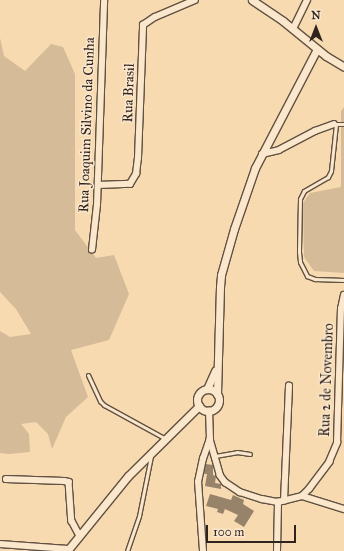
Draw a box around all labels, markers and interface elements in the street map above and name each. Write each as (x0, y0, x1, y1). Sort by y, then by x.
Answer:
north arrow (296, 8, 336, 48)
text: N (311, 9, 321, 22)
street label: Rua Joaquim Silvino da Cunha (76, 37, 98, 213)
street label: Rua Brasil (120, 63, 138, 123)
street label: Rua 2 de Novembro (317, 323, 337, 437)
scale bar (208, 517, 298, 543)
text: 100 m (213, 525, 244, 539)

